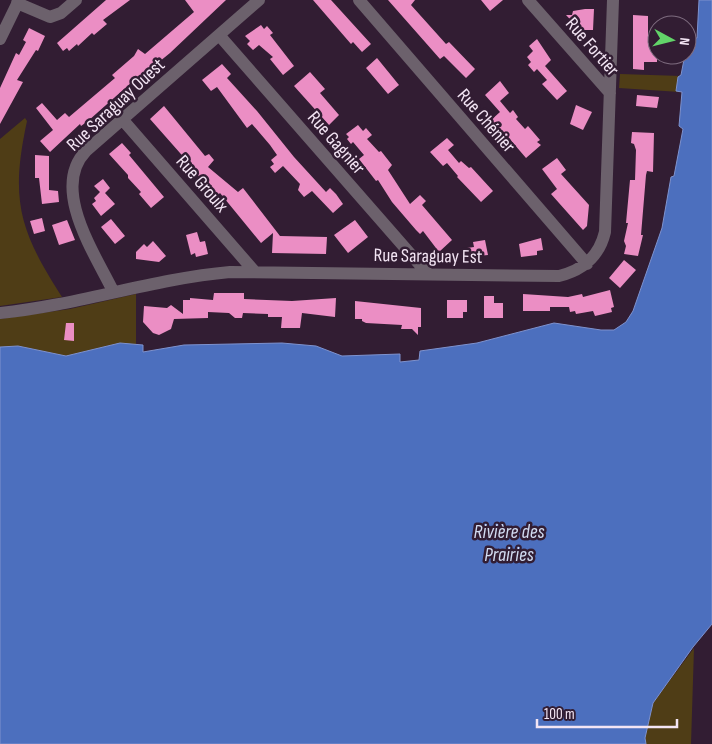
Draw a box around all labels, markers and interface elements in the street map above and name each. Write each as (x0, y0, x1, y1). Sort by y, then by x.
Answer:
street label: Rue Fortier (560, 13, 624, 81)
north arrow (647, 15, 697, 65)
text: N (676, 37, 693, 46)
street label: Rue Saraguay Ouest (62, 54, 170, 156)
street label: Rue Chénier (452, 84, 520, 158)
street label: Rue Gagnier (302, 107, 370, 180)
street label: Rue Groulx (171, 151, 233, 217)
street label: Rue Saraguay Est (373, 244, 483, 269)
water label: Rivière des Prairies (474, 520, 544, 567)
scale bar (537, 696, 677, 728)
text: 100 m (544, 705, 575, 724)

